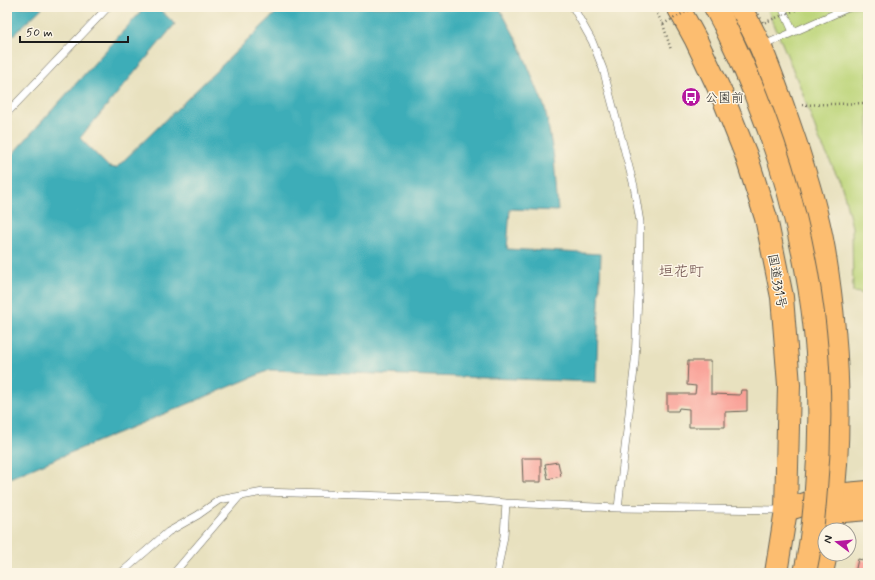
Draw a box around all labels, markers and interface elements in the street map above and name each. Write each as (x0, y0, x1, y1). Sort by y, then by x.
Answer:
scale bar (20, 18, 128, 44)
text: 50 m (26, 25, 53, 41)
bus stop icon: 公園前 (680, 86, 702, 108)
place label: 公園前 (705, 90, 744, 107)
street label: 国道331号 (763, 252, 790, 310)
district label: 垣花町 (658, 262, 704, 282)
north arrow (817, 522, 857, 562)
text: N (821, 534, 836, 545)

